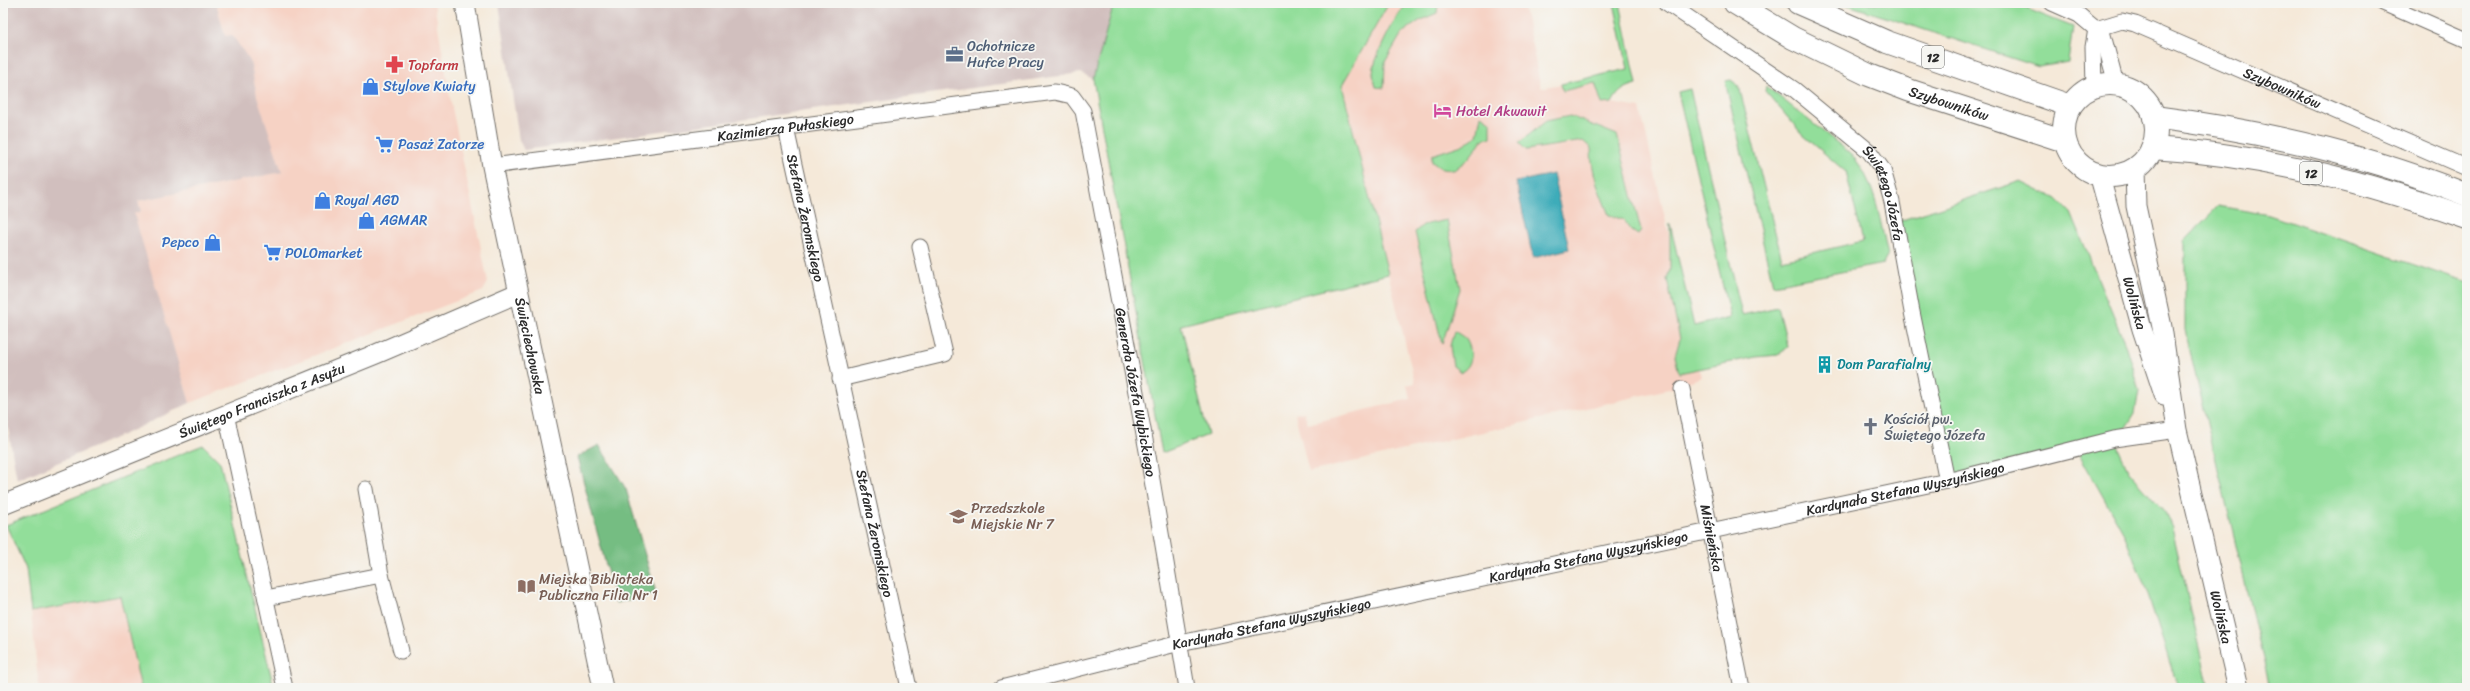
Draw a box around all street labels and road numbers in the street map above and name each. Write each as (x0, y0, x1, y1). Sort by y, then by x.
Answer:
road number: 12 (1922, 46, 1944, 68)
street label: Szybowników (2239, 60, 2325, 116)
street label: Szybowników (1906, 79, 1992, 128)
street label: Kazimierza Pułaskiego (716, 106, 855, 149)
street label: Świętego Józefa (1857, 138, 1911, 244)
street label: Stefana Żeromskiego (780, 151, 832, 284)
road number: 12 (2300, 162, 2322, 184)
street label: Wolińska (2116, 274, 2154, 333)
street label: Święciechowska (508, 295, 553, 398)
street label: Generała Józefa Wybickiego (1108, 305, 1164, 479)
street label: Świętego Franciszka z Asyżu (174, 355, 349, 445)
street label: Kardynała Stefana Wyszyńskiego (1804, 455, 2007, 523)
street label: Stefana Żeromskiego (849, 467, 901, 600)
street label: Miśnieńska (1693, 502, 1731, 574)
street label: Kardynała Stefana Wyszyńskiego (1487, 524, 1690, 590)
street label: Wolińska (2203, 588, 2240, 646)
street label: Kardynała Stefana Wyszyńskiego (1169, 591, 1373, 657)

